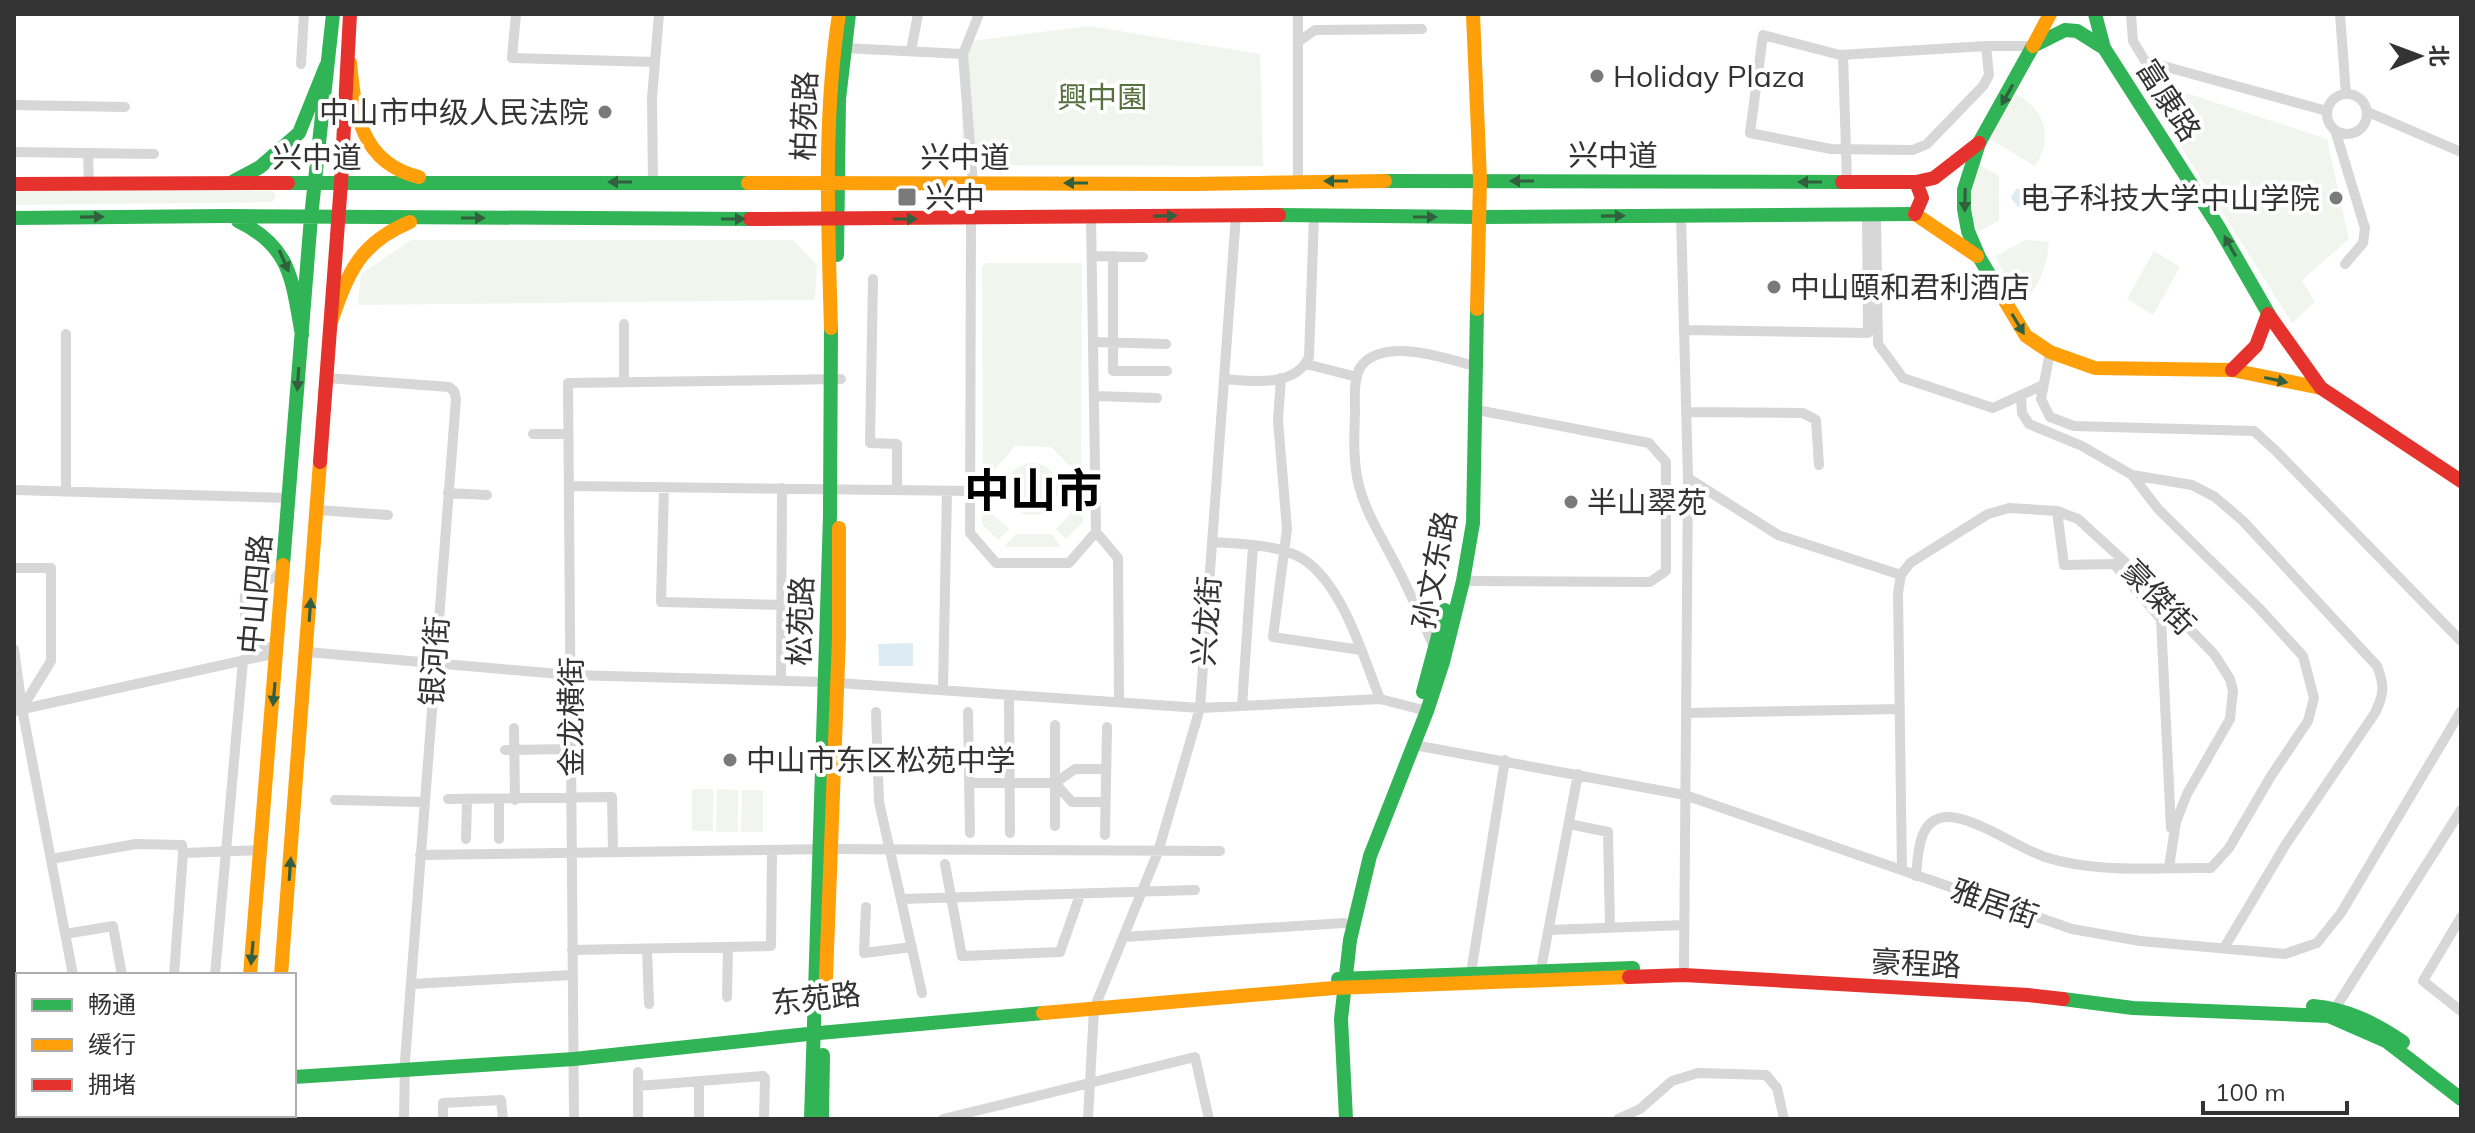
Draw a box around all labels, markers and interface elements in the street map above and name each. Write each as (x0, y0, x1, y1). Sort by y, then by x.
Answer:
north arrow (2379, 16, 2459, 96)
text: 北 (2425, 44, 2453, 67)
street label: 富康路 (2129, 52, 2209, 148)
place label: Holiday Plaza (1613, 57, 1805, 95)
marker: Holiday Plaza (1588, 67, 1606, 85)
street label: 柏苑路 (783, 70, 825, 162)
park label: 興中園 (1057, 78, 1147, 116)
one-way arrow (2000, 84, 2014, 106)
place label: 中山市中级人民法院 (319, 93, 589, 131)
marker: 中山市中级人民法院 (596, 103, 614, 121)
street label: 兴中道 (1568, 136, 1658, 174)
street label: 兴中道 (272, 138, 362, 176)
street label: 兴中道 (920, 138, 1010, 176)
one-way arrow (1509, 174, 1534, 187)
one-way arrow (1323, 175, 1348, 187)
one-way arrow (607, 176, 632, 188)
one-way arrow (1797, 176, 1822, 188)
one-way arrow (1063, 177, 1088, 189)
place label: 兴中 (925, 178, 985, 216)
place label: 电子科技大学中山学院 (2020, 179, 2320, 217)
marker: 兴中 (896, 186, 918, 208)
one-way arrow (1959, 188, 1971, 213)
marker: 电子科技大学中山学院 (2327, 189, 2345, 207)
one-way arrow (1153, 210, 1178, 222)
one-way arrow (1601, 210, 1626, 222)
one-way arrow (80, 211, 105, 223)
one-way arrow (461, 211, 486, 224)
one-way arrow (1413, 211, 1438, 223)
one-way arrow (893, 212, 918, 225)
one-way arrow (721, 213, 746, 225)
one-way arrow (2223, 235, 2237, 258)
one-way arrow (277, 249, 290, 272)
place label: 中山頤和君利酒店 (1790, 268, 2030, 306)
marker: 中山頤和君利酒店 (1765, 278, 1783, 296)
one-way arrow (2011, 313, 2025, 335)
one-way arrow (291, 367, 304, 392)
one-way arrow (2264, 374, 2289, 386)
district label: 中山市 (964, 461, 1102, 519)
place label: 半山翠苑 (1587, 483, 1707, 521)
marker: 半山翠苑 (1562, 493, 1580, 511)
street label: 孙文东路 (1404, 507, 1464, 633)
street label: 中山四路 (231, 533, 279, 655)
street label: 豪傑街 (2114, 551, 2204, 643)
street label: 松苑路 (779, 575, 821, 667)
street label: 兴龙街 (1184, 575, 1228, 667)
one-way arrow (304, 597, 317, 622)
street label: 银河街 (412, 615, 456, 707)
street label: 金龙横街 (552, 657, 590, 777)
one-way arrow (267, 682, 280, 707)
place label: 中山市东区松苑中学 (746, 741, 1016, 779)
marker: 中山市东区松苑中学 (721, 751, 739, 769)
one-way arrow (284, 856, 297, 881)
street label: 雅居街 (1946, 870, 2044, 936)
one-way arrow (245, 941, 258, 966)
street label: 豪程路 (1870, 942, 1962, 984)
legend (16, 973, 296, 1117)
street label: 东苑路 (769, 974, 863, 1022)
text: 畅通 (88, 989, 136, 1019)
text: 缓行 (88, 1029, 136, 1059)
scale bar (2203, 1065, 2347, 1115)
text: 拥堵 (88, 1069, 136, 1099)
text: 100 m (2215, 1077, 2286, 1107)

